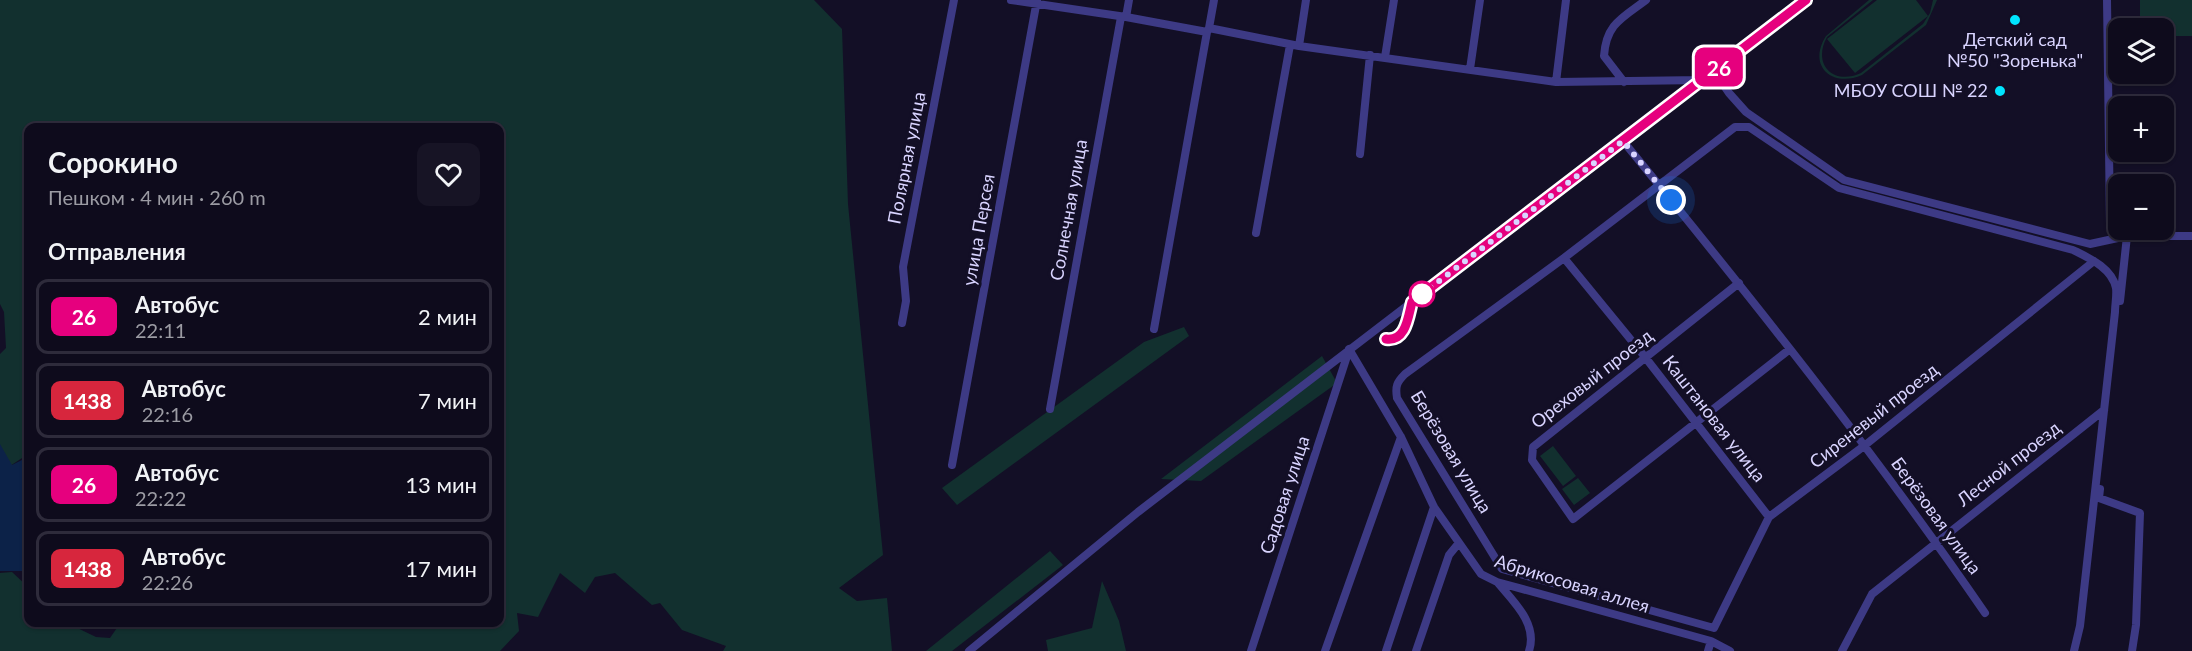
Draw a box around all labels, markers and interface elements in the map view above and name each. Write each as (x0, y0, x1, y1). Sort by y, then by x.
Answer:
marker: Детский сад №50 "Зоренька" (2008, 13, 2022, 27)
map controls (2108, 18, 2174, 240)
button: layers (2108, 18, 2174, 84)
place label: Детский сад №50 "Зоренька" (1947, 28, 2083, 71)
line badge: 26 (1692, 48, 1746, 86)
text: 26 (1707, 55, 1731, 80)
place label: МБОУ СОШ № 22 (1834, 79, 1988, 101)
marker: МБОУ СОШ № 22 (1993, 84, 2007, 98)
street label: Полярная улица (882, 90, 930, 226)
button: + (2108, 96, 2174, 162)
street label: Солнечная улица (1045, 138, 1091, 282)
button: heart (417, 143, 480, 206)
text: Сорокино (48, 145, 178, 179)
street label: улица Персея (957, 172, 999, 287)
button: − (2108, 174, 2174, 240)
text: Пешком · 4 мин · 260 m (48, 185, 266, 209)
your location (1656, 185, 1686, 215)
text: Отправления (48, 238, 186, 265)
unlabelled marker (1409, 281, 1435, 307)
text: Автобус (135, 291, 219, 318)
text: 2 мин (418, 303, 477, 330)
text: 26 (72, 304, 96, 329)
text: 22:11 (135, 318, 186, 342)
street label: Ореховый проезд (1526, 324, 1657, 433)
street label: Каштановая улица (1659, 351, 1771, 486)
street label: Сиреневый проезд (1805, 358, 1942, 472)
text: Автобус (142, 375, 226, 402)
street label: Берёзовая улица (1407, 386, 1497, 517)
text: 7 мин (418, 387, 477, 414)
text: 1438 (63, 388, 112, 413)
text: 22:16 (142, 402, 193, 426)
street label: Лесной проезд (1951, 416, 2065, 511)
street label: Садовая улица (1255, 433, 1313, 556)
street label: Берёзовая улица (1887, 453, 1987, 578)
text: Автобус (135, 459, 219, 486)
text: 13 мин (405, 471, 477, 498)
text: 26 (72, 472, 96, 497)
text: 22:22 (135, 486, 186, 510)
text: Автобус (142, 543, 226, 570)
street label: Абрикосовая аллея (1492, 549, 1652, 617)
text: 17 мин (405, 555, 477, 582)
text: 1438 (63, 556, 112, 581)
text: 22:26 (142, 570, 193, 594)

